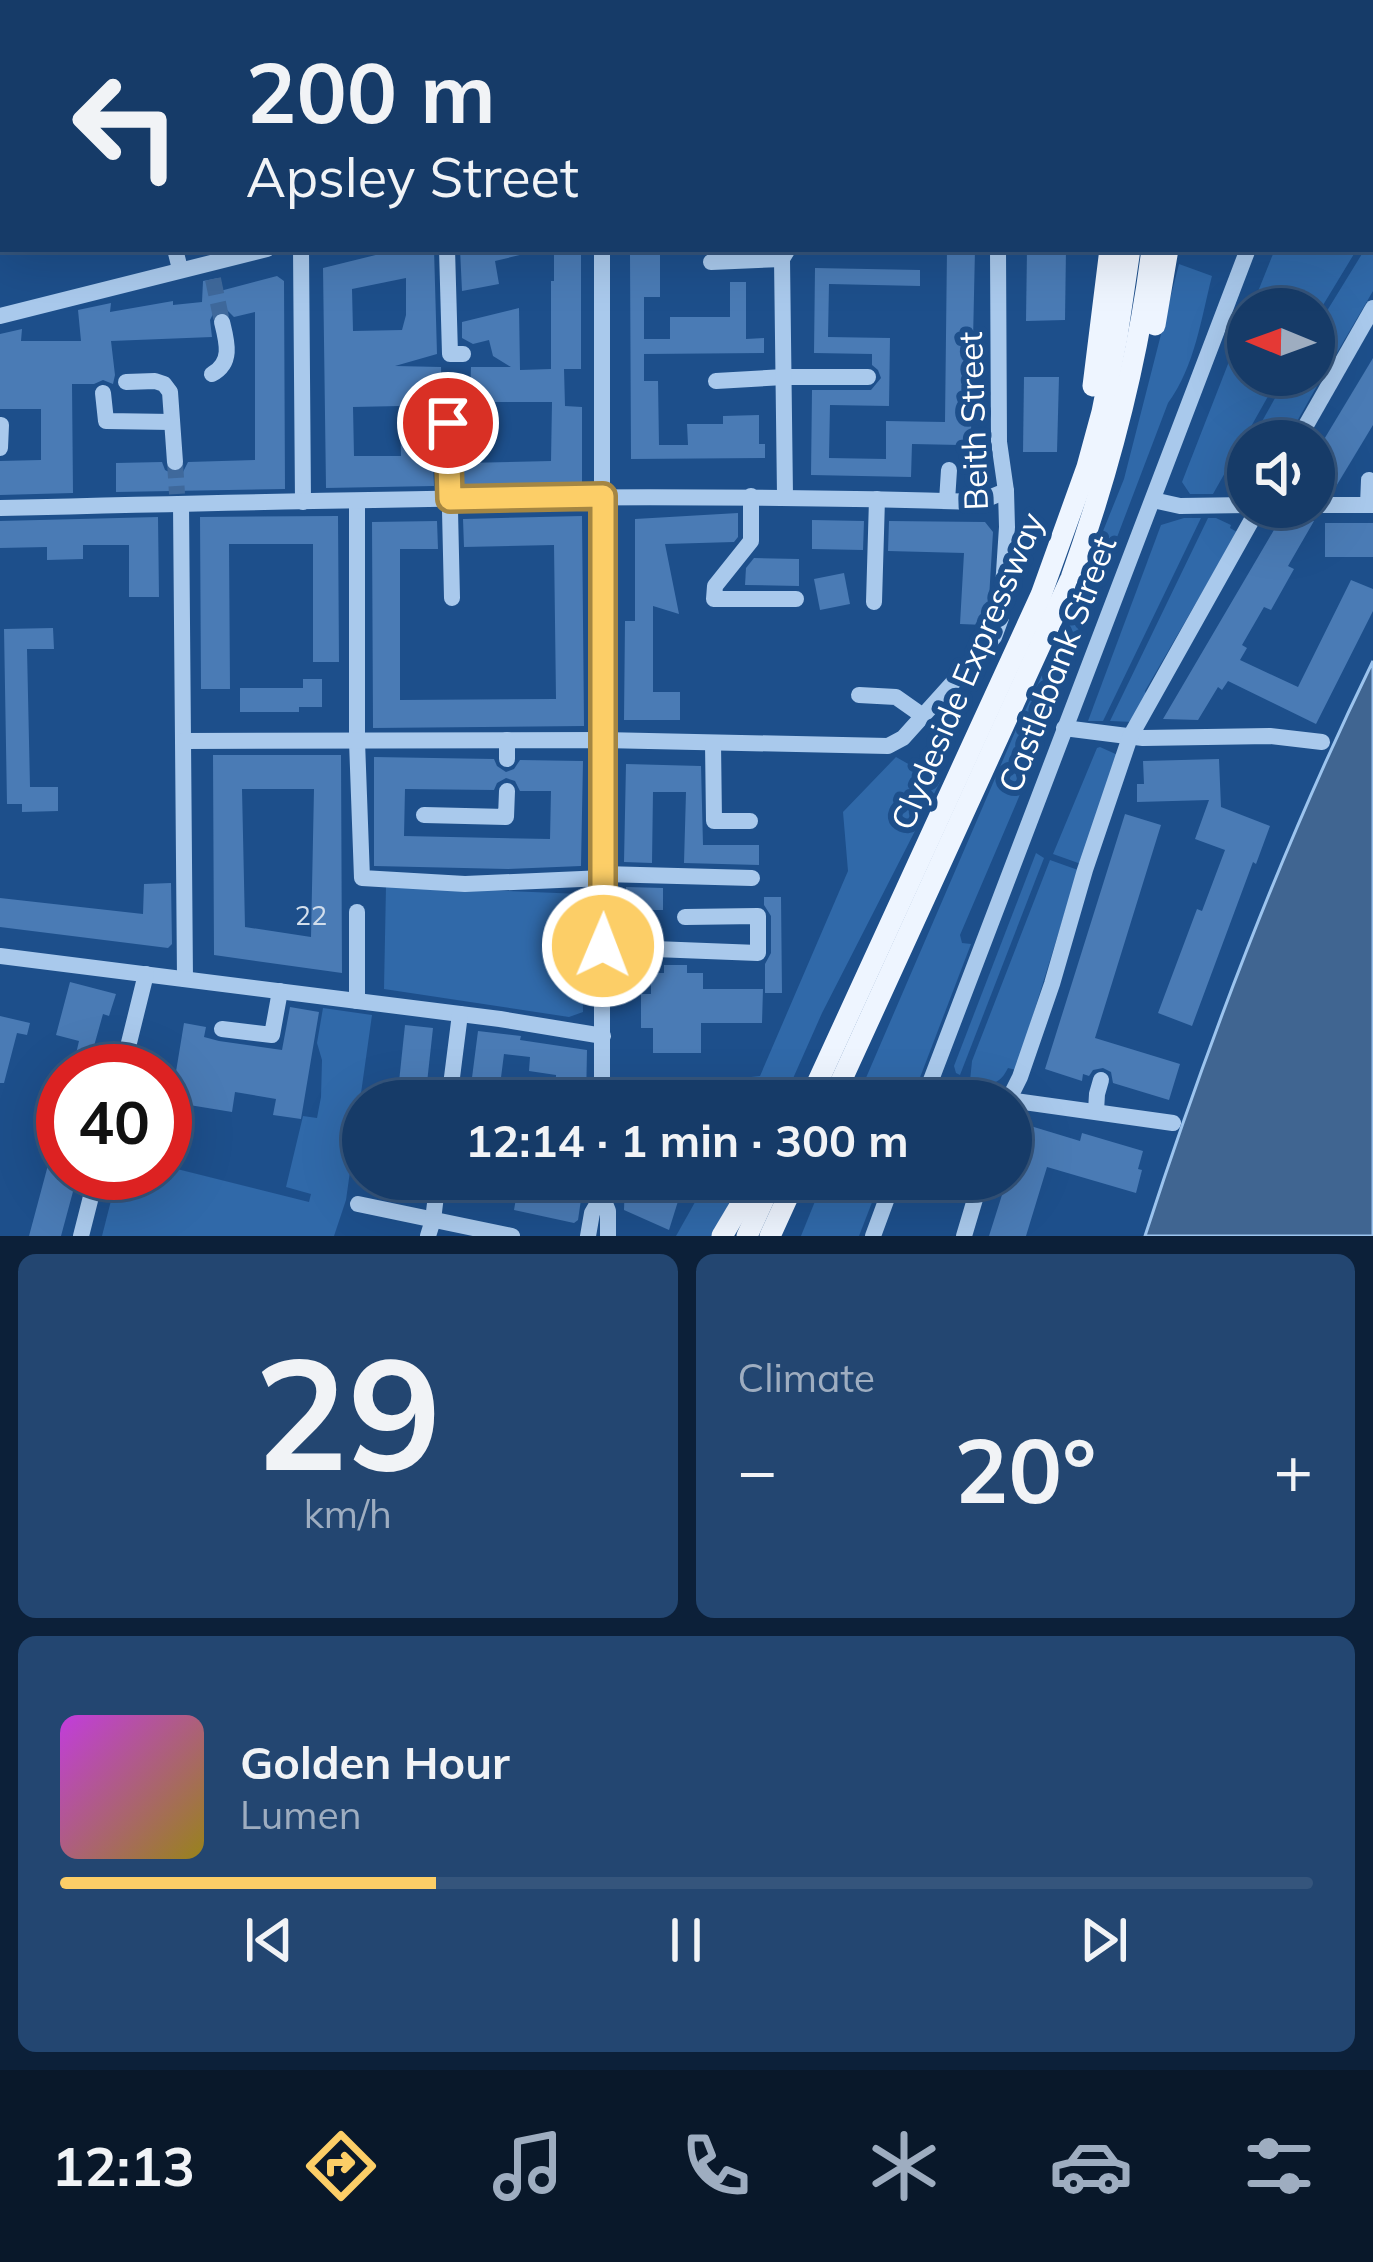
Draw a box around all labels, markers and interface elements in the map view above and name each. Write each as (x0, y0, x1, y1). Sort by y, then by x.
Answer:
text: 200 m (246, 39, 496, 144)
icon: left (48, 48, 204, 204)
text: Apsley Street (246, 143, 579, 211)
north arrow (1227, 288, 1335, 396)
map controls (1227, 288, 1335, 528)
street label: Beith Street (949, 331, 996, 511)
pin (397, 372, 499, 474)
icon: arrive (415, 390, 481, 456)
button: sound (1227, 420, 1335, 528)
street label: Clydeside Expressway (881, 506, 1052, 836)
street label: Castlebank Street (989, 530, 1124, 798)
position arrow (540, 883, 666, 1009)
house number: 22 (295, 898, 327, 932)
speed limit sign: 40 (36, 1044, 192, 1200)
text: 12:14 · 1 min · 300 m (465, 1112, 909, 1168)
text: 29 (254, 1313, 441, 1509)
text: Climate (738, 1353, 875, 1402)
text: 20° (954, 1413, 1096, 1526)
text: − (738, 1428, 777, 1511)
text: + (1273, 1428, 1313, 1511)
text: km/h (304, 1489, 392, 1538)
text: Golden Hour (240, 1734, 510, 1790)
text: Lumen (240, 1790, 362, 1839)
icon: previous (236, 1907, 302, 1973)
icon: pause (653, 1907, 719, 1973)
icon: next (1071, 1907, 1137, 1973)
icon: directions (299, 2124, 383, 2208)
icon: music (486, 2124, 570, 2208)
icon: phone (674, 2124, 758, 2208)
icon: climate (862, 2124, 946, 2208)
icon: car (1049, 2124, 1133, 2208)
icon: filters (1237, 2124, 1321, 2208)
text: 12:13 (52, 2132, 195, 2200)

